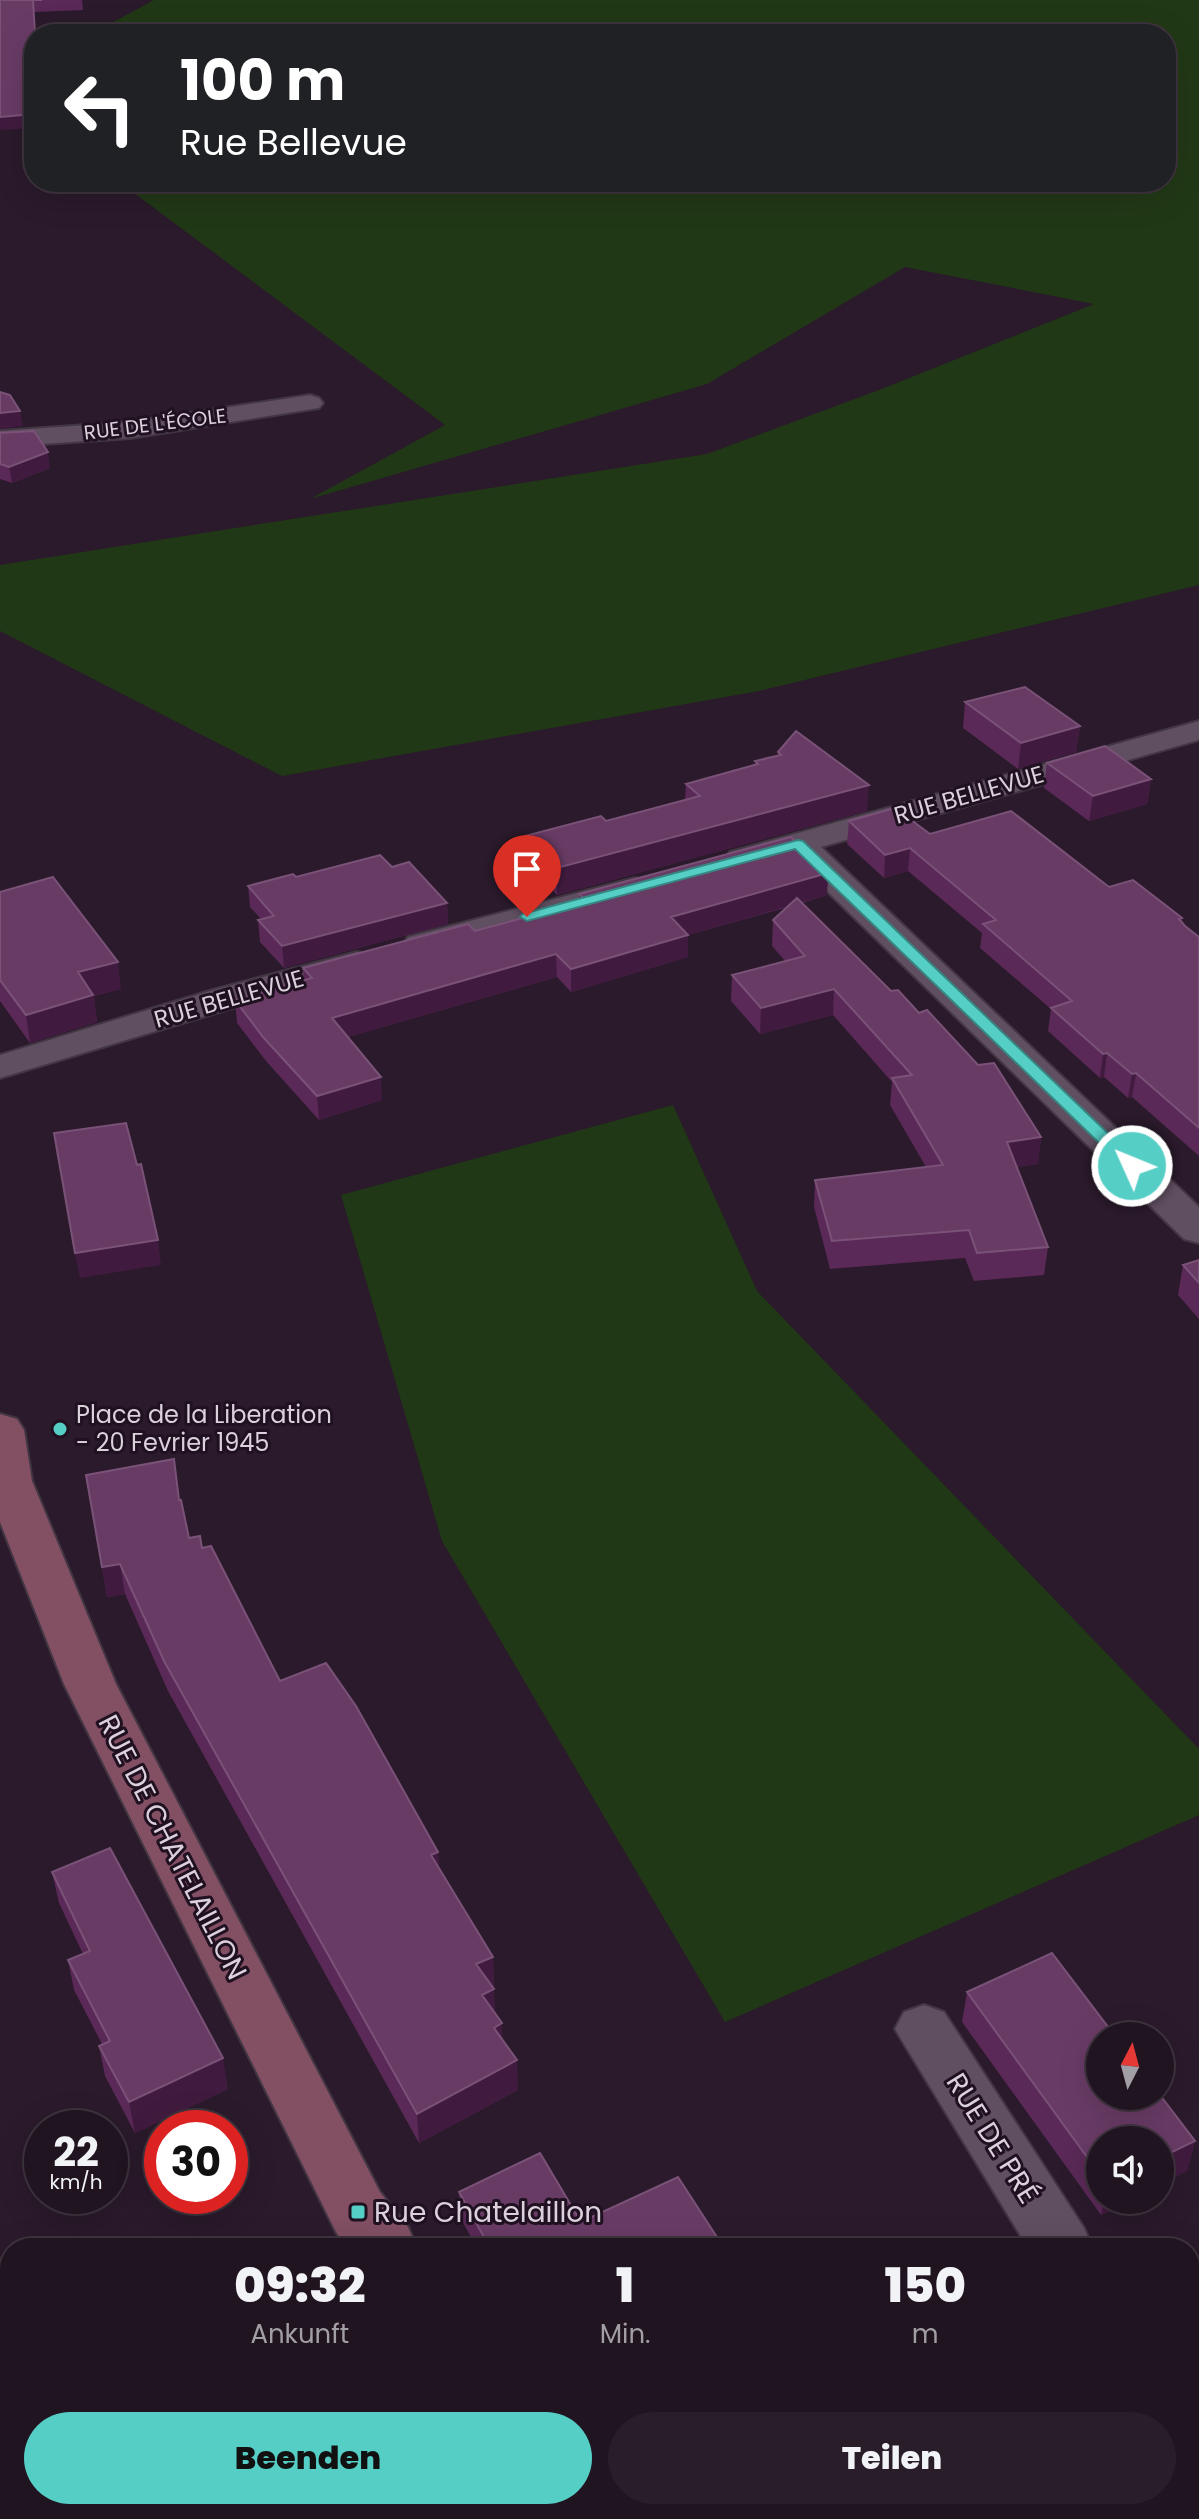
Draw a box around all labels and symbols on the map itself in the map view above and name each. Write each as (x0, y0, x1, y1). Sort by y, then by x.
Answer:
street label: RUE DE L'ÉCOLE (82, 401, 228, 447)
street label: RUE BELLEVUE (890, 757, 1048, 832)
pin (493, 835, 561, 917)
street label: RUE BELLEVUE (150, 961, 308, 1036)
position arrow (1090, 1124, 1174, 1208)
place label: Place de la Liberation - 20 Fevrier 1945 (76, 1398, 332, 1459)
marker: Place de la Liberation - 20 Fevrier 1945 (51, 1420, 69, 1438)
street label: RUE DE CHATELAILLON (89, 1708, 256, 1986)
north arrow (1086, 2022, 1174, 2110)
street label: RUE DE PRÉ (937, 2066, 1048, 2211)
speed limit sign: 30 (144, 2110, 248, 2214)
place label: Rue Chatelaillon (374, 2193, 602, 2232)
marker: Rue Chatelaillon (349, 2203, 367, 2221)

